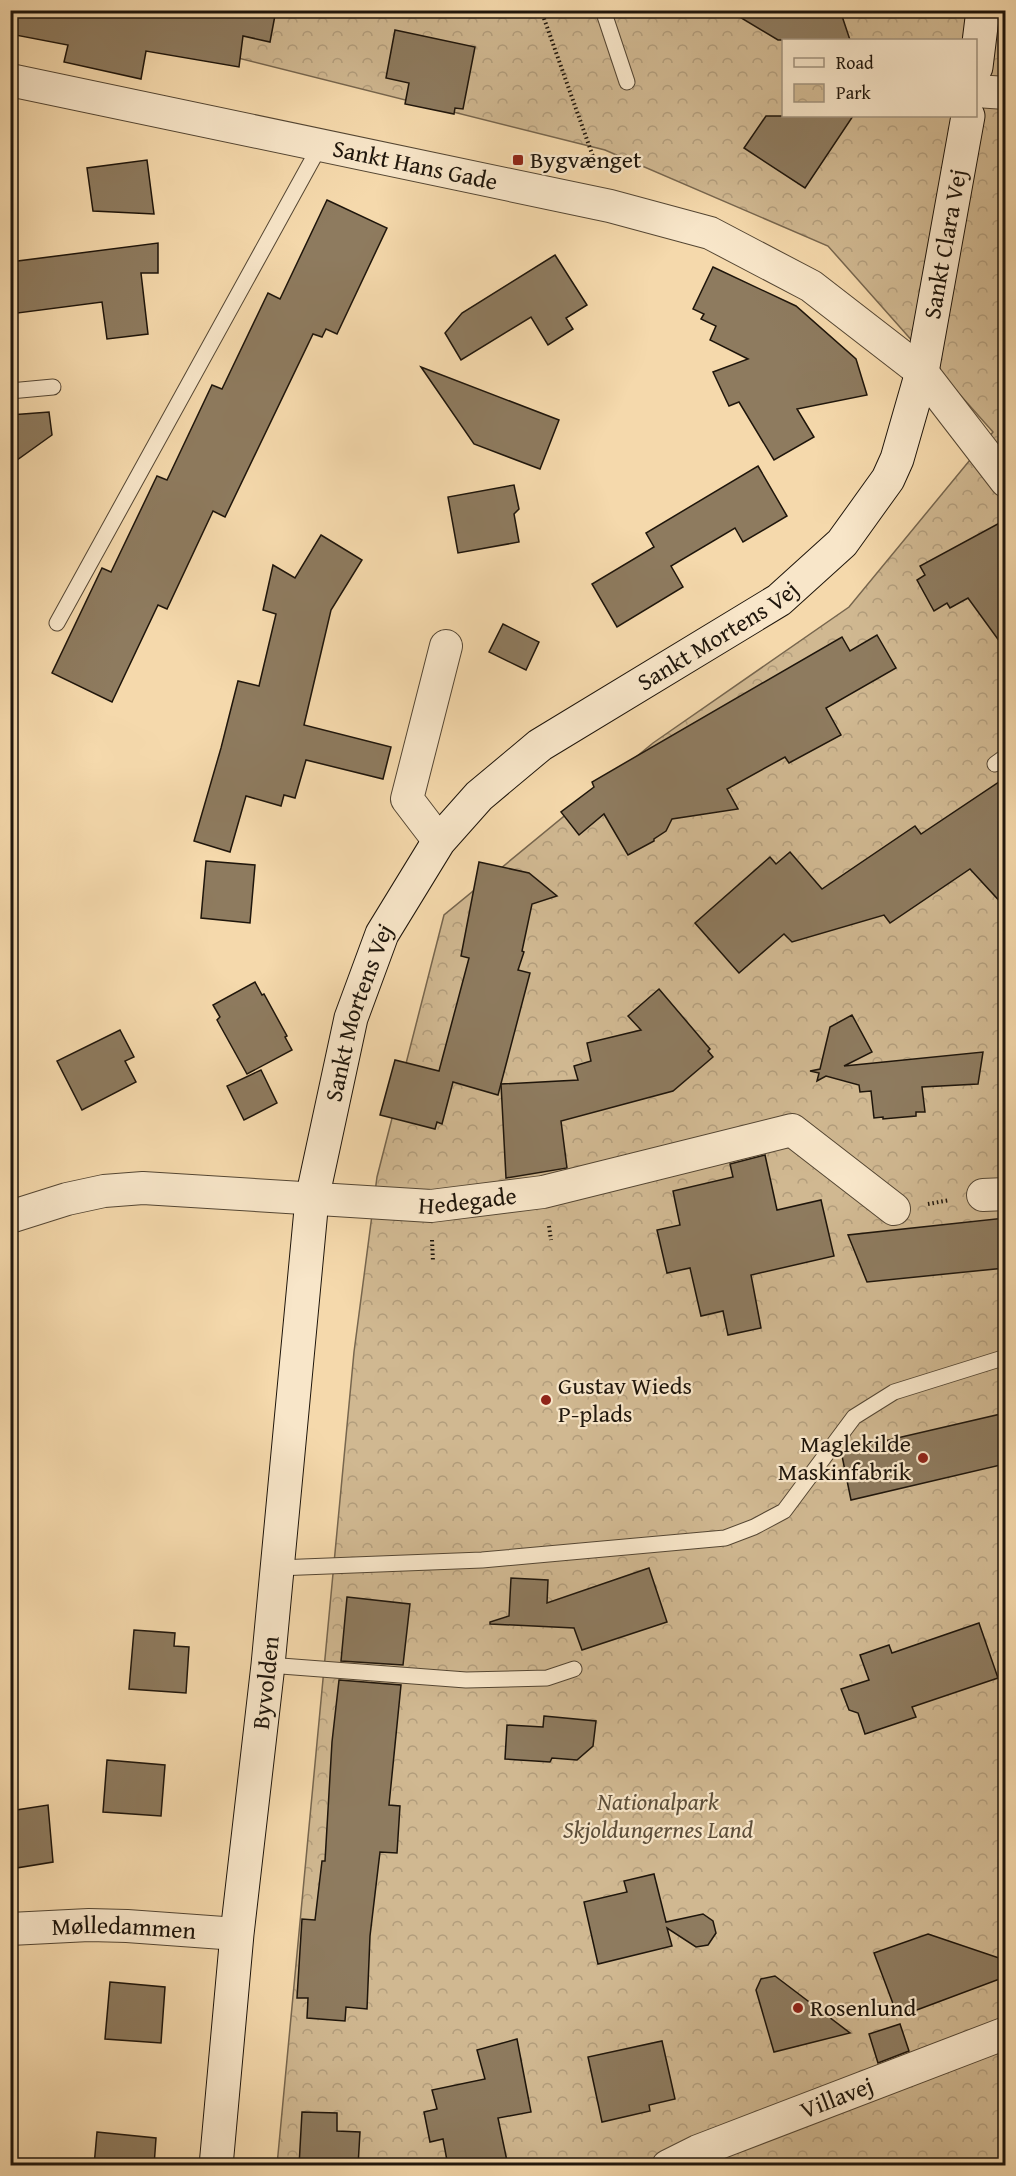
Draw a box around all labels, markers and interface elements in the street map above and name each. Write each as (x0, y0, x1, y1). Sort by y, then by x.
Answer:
legend (782, 39, 977, 117)
text: Road (836, 49, 874, 76)
text: Park (836, 79, 872, 106)
street label: Sankt Hans Gade (330, 130, 501, 199)
place label: Bygvænget (530, 142, 642, 177)
marker: Bygvænget (511, 153, 525, 167)
street label: Sankt Clara Vej (914, 166, 975, 322)
street label: Sankt Mortens Vej (630, 572, 806, 699)
street label: Sankt Mortens Vej (315, 916, 402, 1105)
street label: Hedegade (417, 1177, 518, 1223)
place label: Gustav Wieds P-plads (558, 1368, 692, 1431)
marker: Gustav Wieds P-plads (539, 1393, 553, 1407)
place label: Maglekilde Maskinfabrik (778, 1426, 912, 1489)
marker: Maglekilde Maskinfabrik (916, 1451, 930, 1465)
street label: Byvolden (243, 1634, 288, 1731)
park label: Nationalpark Skjoldungernes Land (563, 1784, 754, 1847)
street label: Mølledammen (51, 1907, 198, 1948)
place label: Rosenlund (810, 1990, 917, 2025)
marker: Rosenlund (791, 2001, 805, 2015)
street label: Villavej (795, 2067, 878, 2127)

